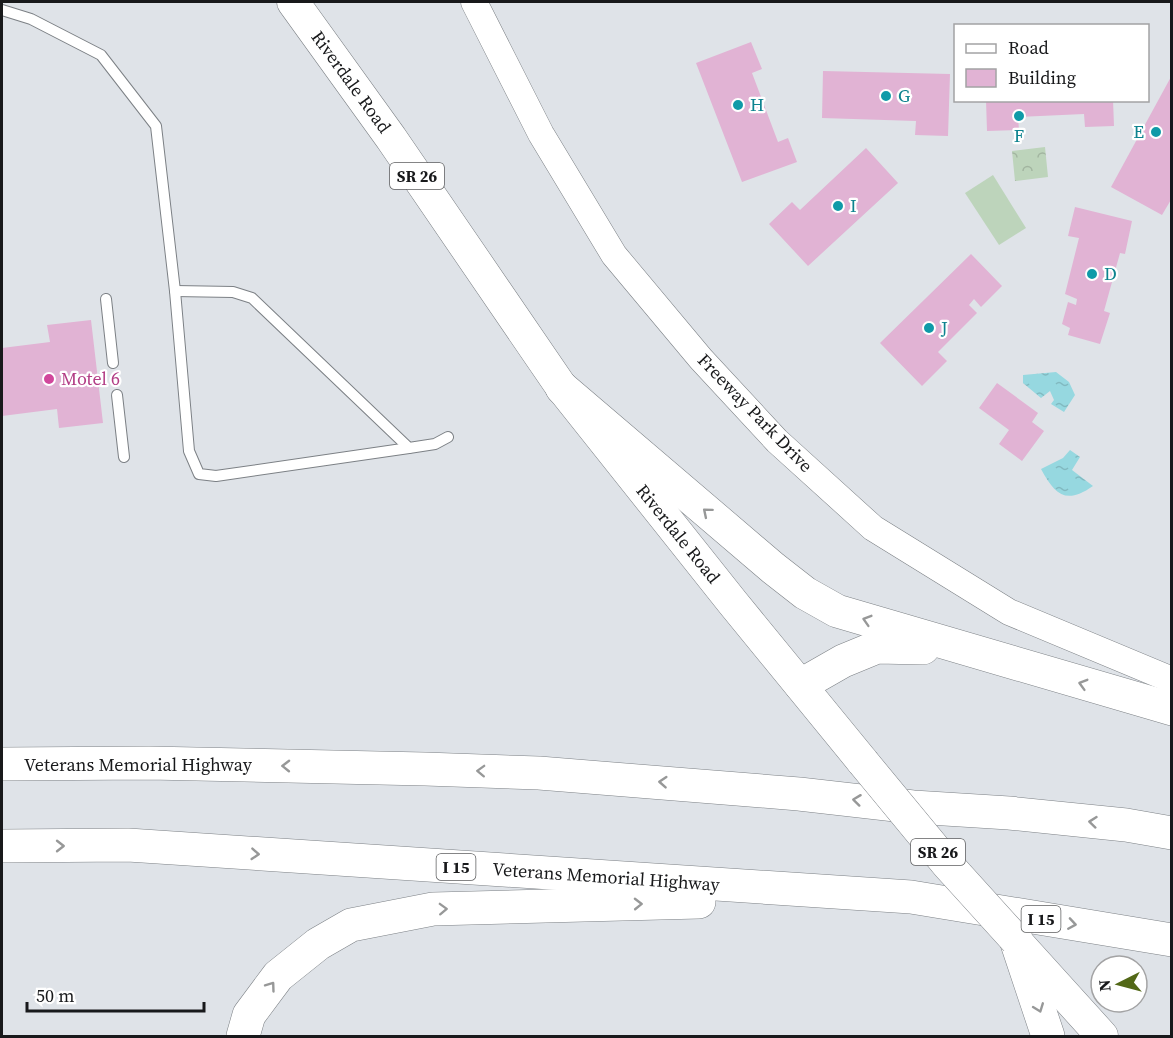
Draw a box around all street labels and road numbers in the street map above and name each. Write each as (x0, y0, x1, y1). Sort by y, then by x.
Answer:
street label: Riverdale Road (306, 25, 397, 138)
road number: SR 26 (390, 163, 444, 189)
street label: Freeway Park Drive (692, 348, 819, 477)
street label: Riverdale Road (631, 479, 726, 589)
street label: Veterans Memorial Highway (24, 752, 253, 777)
road number: SR 26 (911, 839, 965, 865)
road number: I 15 (436, 854, 476, 880)
street label: Veterans Memorial Highway (491, 856, 721, 897)
road number: I 15 (1022, 906, 1060, 932)

